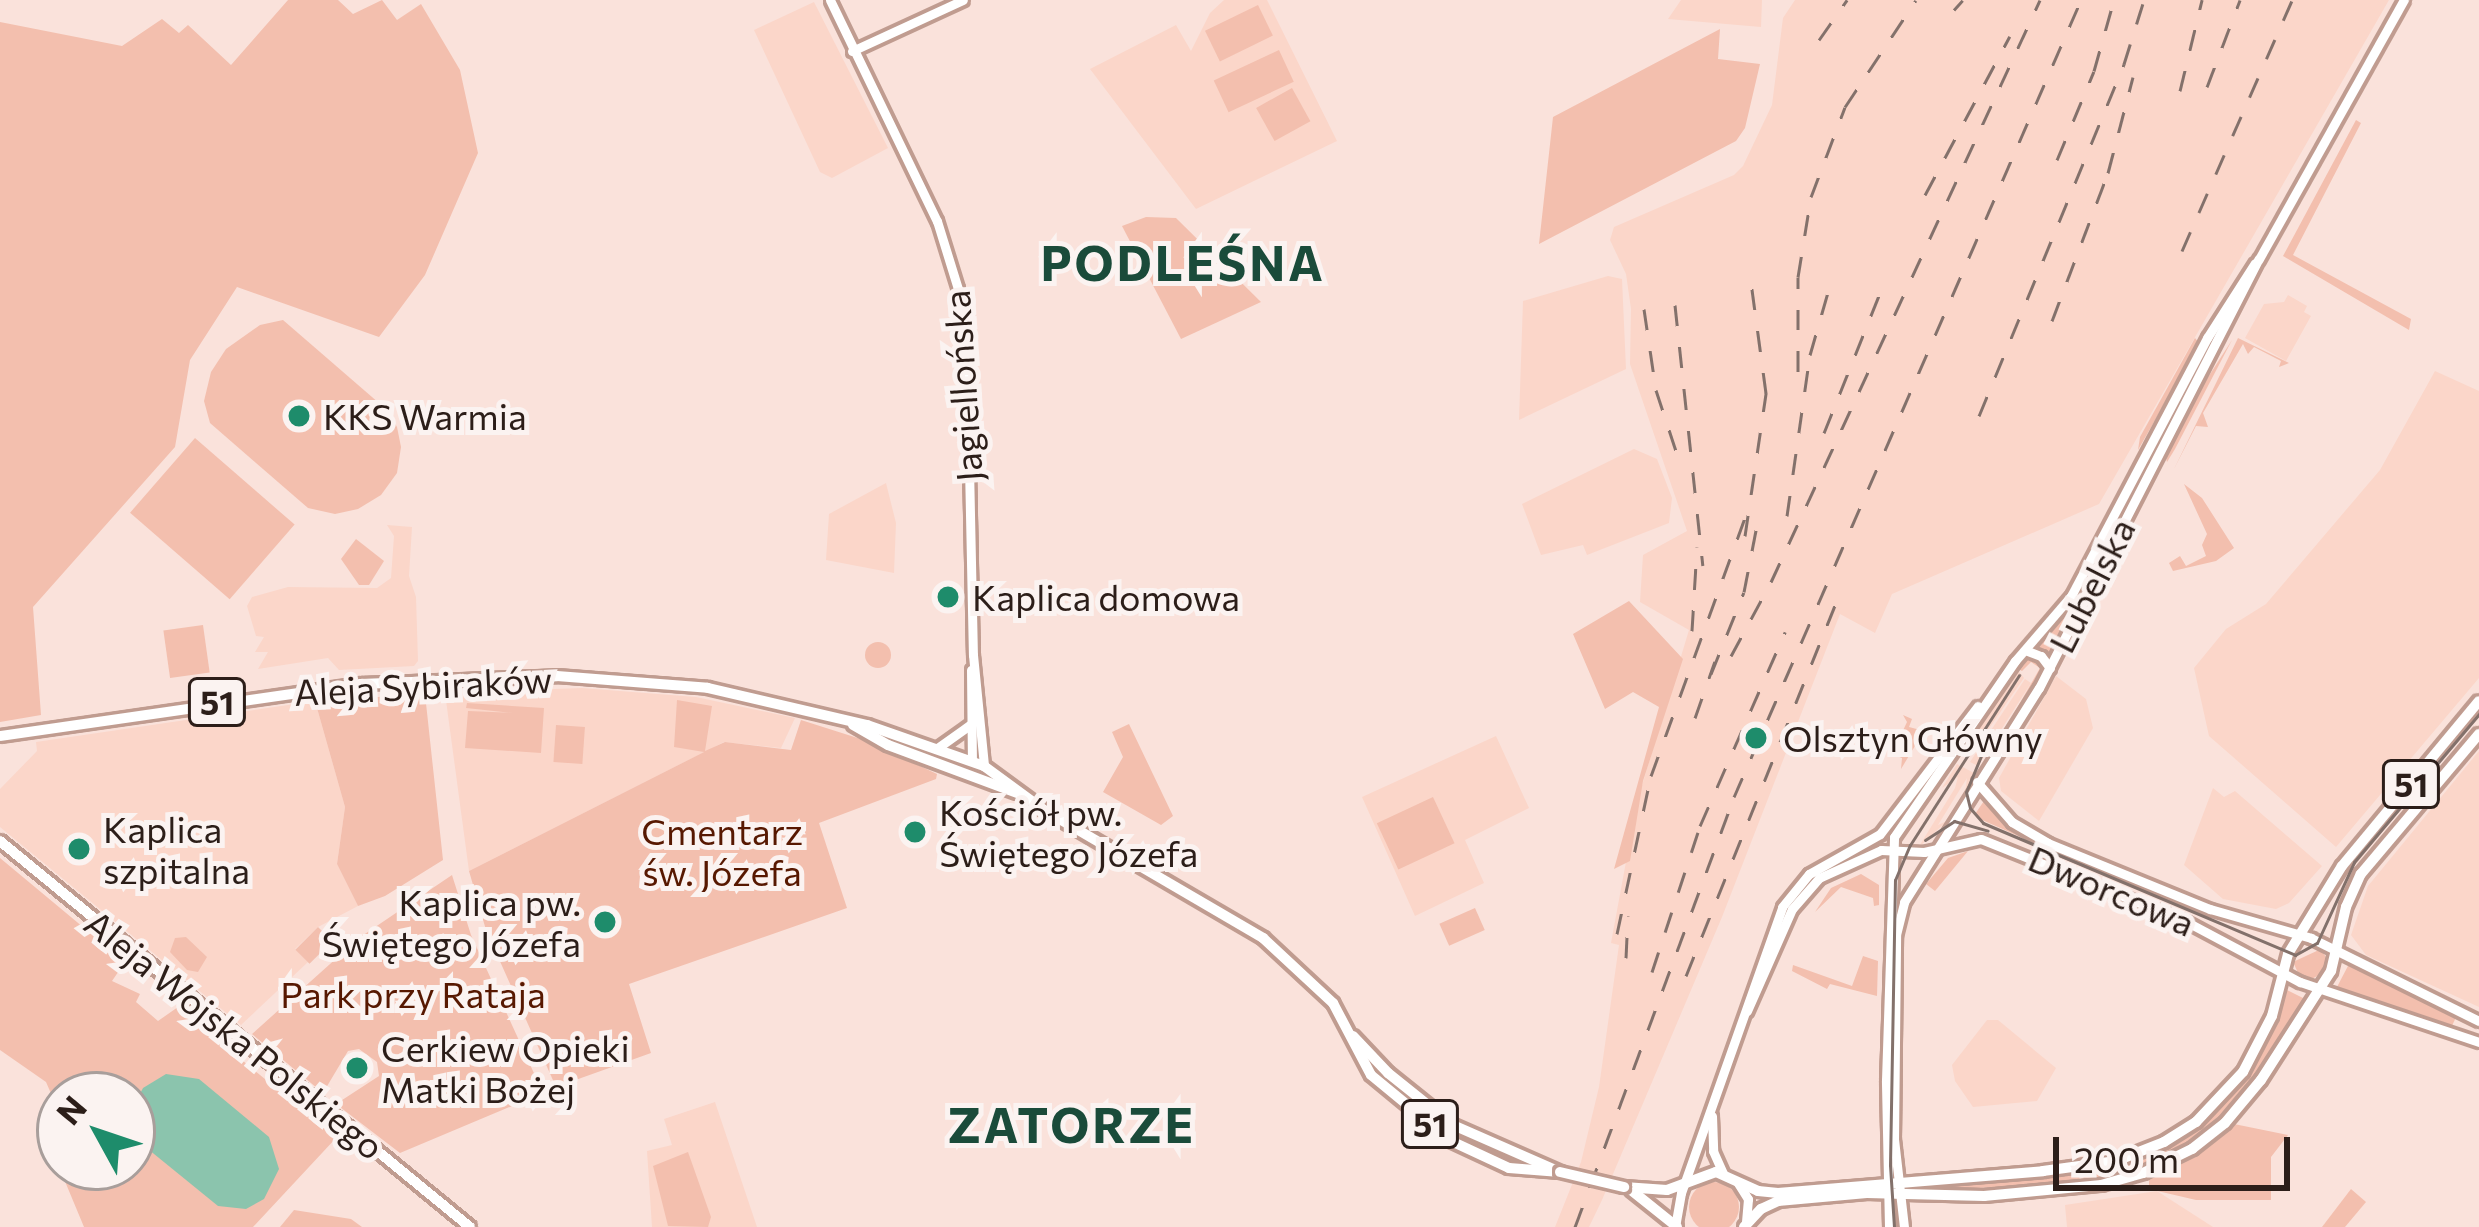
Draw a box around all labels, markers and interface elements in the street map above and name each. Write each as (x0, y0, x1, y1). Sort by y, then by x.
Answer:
district label: PODLEŚNA (1040, 233, 1326, 291)
street label: Jagiellońska (934, 289, 990, 483)
place label: KKS Warmia (323, 394, 527, 438)
marker: KKS Warmia (286, 403, 312, 429)
street label: Lubelska (2039, 511, 2143, 659)
place label: Kaplica domowa (972, 575, 1240, 619)
marker: Kaplica domowa (935, 584, 961, 610)
street label: Aleja Sybiraków (293, 657, 553, 713)
road number: 51 (187, 675, 247, 729)
place label: Olsztyn Główny (1783, 716, 2043, 760)
marker: Olsztyn Główny (1740, 722, 1772, 754)
road number: 51 (2381, 757, 2441, 811)
place label: Kościół pw. Świętego Józefa (939, 789, 1198, 874)
place label: Kaplica szpitalna (103, 806, 250, 891)
park label: Cmentarz św. Józefa (641, 808, 803, 893)
marker: Kościół pw. Świętego Józefa (902, 819, 928, 845)
marker: Kaplica szpitalna (66, 836, 92, 862)
street label: Dworcowa (2023, 836, 2201, 944)
place label: Kaplica pw. Świętego Józefa (322, 879, 581, 964)
street label: Aleja Wojska Polskiego (77, 900, 393, 1168)
marker: Kaplica pw. Świętego Józefa (592, 909, 618, 935)
park label: Park przy Rataja (280, 972, 546, 1016)
place label: Cerkiew Opieki Matki Bożej (381, 1025, 630, 1110)
marker: Cerkiew Opieki Matki Bożej (344, 1055, 370, 1081)
north arrow (36, 1071, 156, 1191)
text: N (47, 1087, 94, 1132)
district label: ZATORZE (948, 1095, 1196, 1153)
road number: 51 (1400, 1097, 1460, 1151)
scale bar (2059, 1113, 2296, 1187)
text: 200 m (2074, 1136, 2179, 1180)

